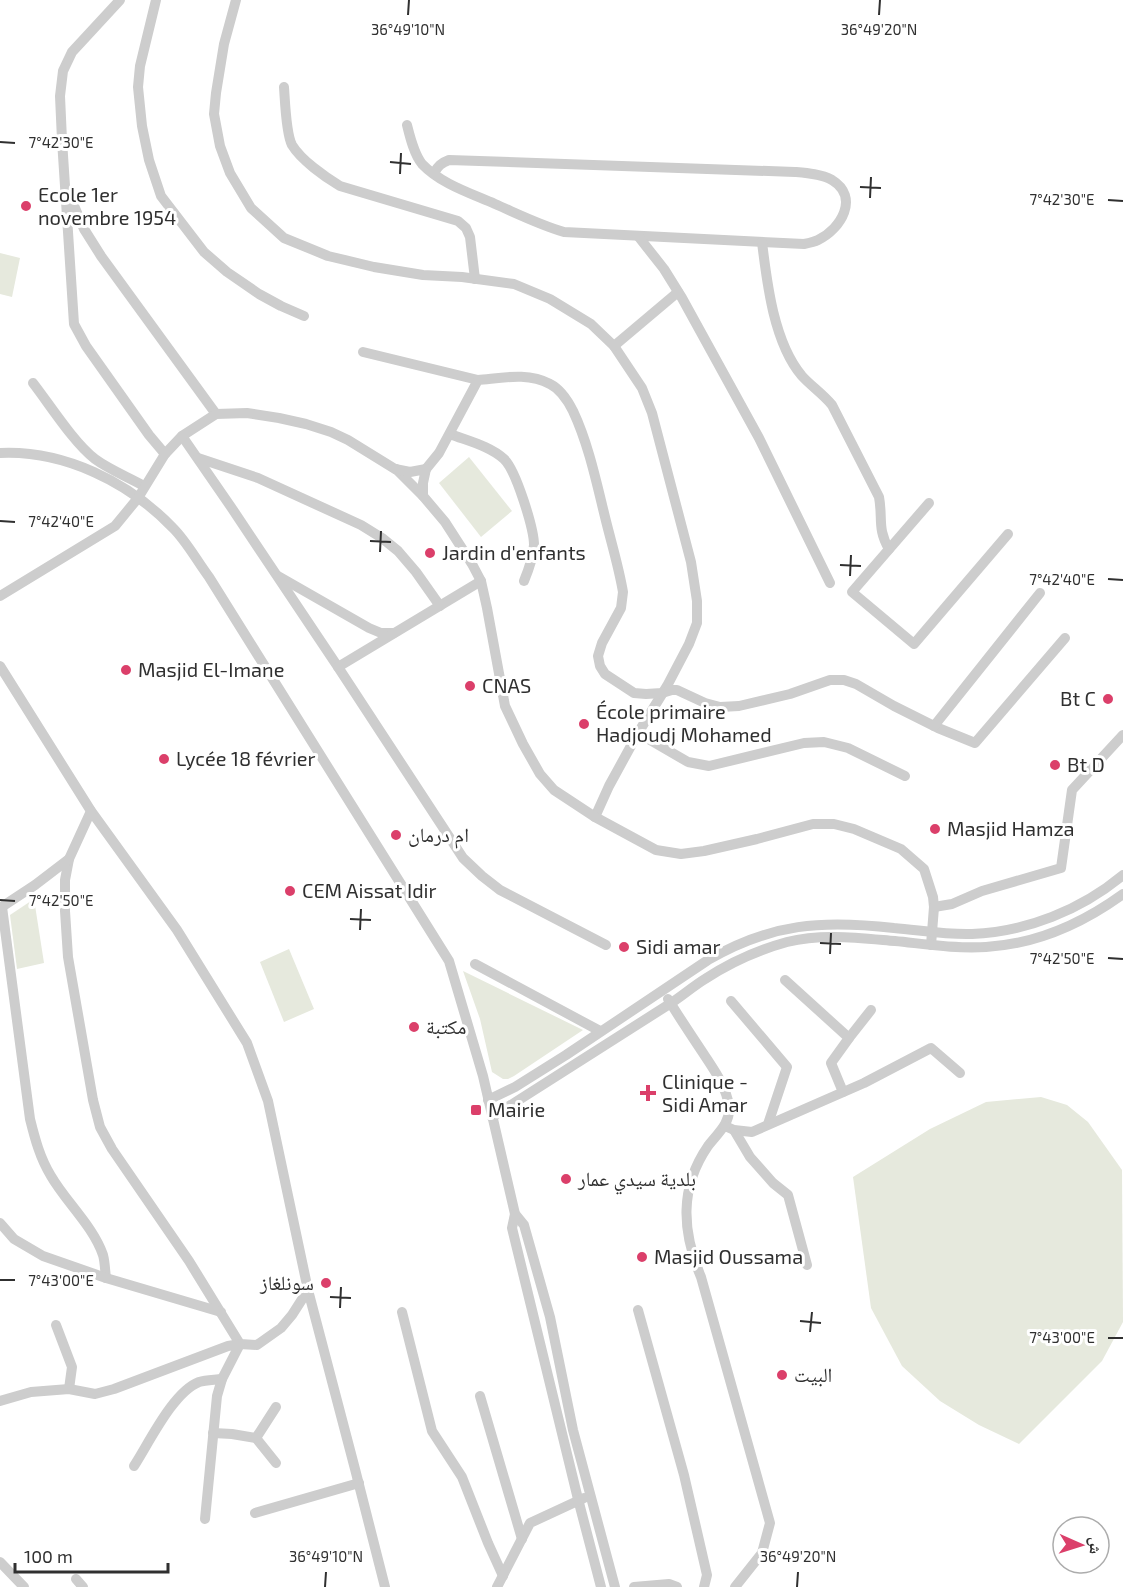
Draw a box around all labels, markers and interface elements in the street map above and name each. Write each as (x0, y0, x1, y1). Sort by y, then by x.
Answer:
text: 36°49'10"N (371, 20, 445, 38)
text: 36°49'20"N (841, 20, 917, 38)
text: 7°42'30"E (29, 133, 94, 151)
place label: Ecole 1er novembre 1954 (38, 182, 176, 229)
text: 7°42'30"E (1030, 190, 1095, 208)
marker: Ecole 1er novembre 1954 (19, 199, 33, 213)
text: 7°42'40"E (28, 512, 94, 530)
place label: Jardin d'enfants (442, 540, 586, 564)
marker: Jardin d'enfants (423, 546, 437, 560)
text: 7°42'40"E (1029, 570, 1095, 588)
place label: Masjid El-Imane (138, 657, 284, 681)
marker: Masjid El-Imane (119, 663, 133, 677)
place label: CNAS (482, 673, 531, 697)
marker: CNAS (463, 679, 477, 693)
place label: Bt C (1060, 686, 1096, 710)
marker: Bt C (1101, 692, 1115, 706)
place label: École primaire Hadjoudj Mohamed (596, 699, 772, 746)
marker: École primaire Hadjoudj Mohamed (577, 717, 591, 731)
place label: Lycée 18 février (176, 746, 316, 770)
marker: Lycée 18 février (157, 752, 171, 766)
place label: Bt D (1067, 752, 1105, 776)
marker: Bt D (1048, 758, 1062, 772)
place label: Masjid Hamza (947, 816, 1075, 840)
place label: ام درمان (408, 822, 469, 849)
marker: Masjid Hamza (928, 822, 942, 836)
marker: ام درمان (389, 828, 403, 842)
place label: CEM Aissat Idir (302, 878, 437, 902)
marker: CEM Aissat Idir (283, 884, 297, 898)
text: 7°42'50"E (29, 891, 93, 909)
place label: Sidi amar (636, 934, 721, 958)
marker: Sidi amar (617, 940, 631, 954)
text: 7°42'50"E (1030, 949, 1094, 967)
place label: مكتبة (426, 1014, 466, 1039)
marker: مكتبة (407, 1020, 421, 1034)
place label: Clinique - Sidi Amar (662, 1069, 748, 1116)
marker: Clinique - Sidi Amar (639, 1084, 657, 1102)
place label: Mairie (488, 1097, 545, 1121)
marker: Mairie (469, 1103, 483, 1117)
place label: بلدية سيدي عمار (577, 1166, 696, 1195)
marker: بلدية سيدي عمار (559, 1172, 573, 1186)
place label: Masjid Oussama (654, 1244, 803, 1268)
marker: Masjid Oussama (635, 1250, 649, 1264)
place label: سونلغاز (259, 1270, 314, 1294)
text: 7°43'00"E (28, 1271, 94, 1289)
marker: سونلغاز (319, 1276, 333, 1290)
text: 7°43'00"E (1029, 1328, 1095, 1346)
place label: البيت (794, 1362, 832, 1387)
marker: البيت (775, 1368, 789, 1382)
north arrow (1051, 1515, 1111, 1575)
scale bar (15, 1536, 168, 1574)
text: ش (1086, 1537, 1106, 1555)
text: 100 m (24, 1545, 73, 1567)
text: 36°49'10"N (289, 1547, 363, 1565)
text: 36°49'20"N (760, 1547, 836, 1565)

